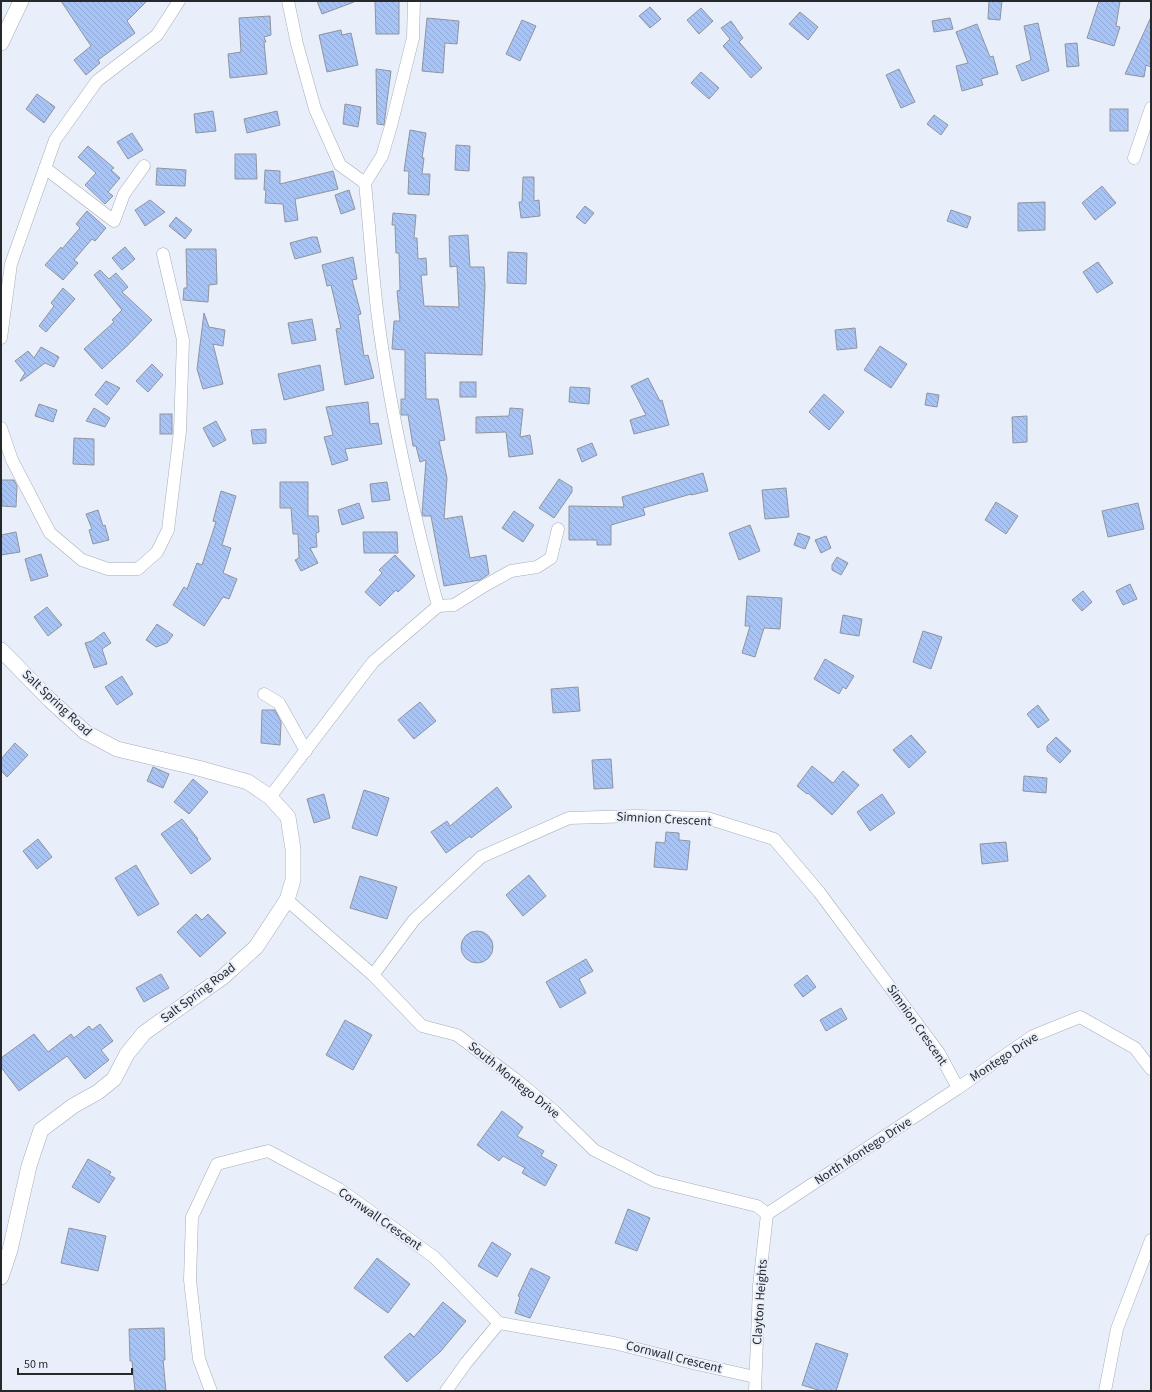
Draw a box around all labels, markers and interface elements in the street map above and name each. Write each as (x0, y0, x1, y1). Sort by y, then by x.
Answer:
street label: Salt Spring Road (18, 666, 96, 740)
street label: Simnion Crescent (616, 808, 713, 831)
street label: Salt Spring Road (157, 959, 239, 1027)
street label: Simnion Crescent (882, 981, 952, 1070)
street label: Montego Drive (966, 1028, 1042, 1086)
street label: South Montego Drive (464, 1037, 564, 1123)
street label: North Montego Drive (811, 1113, 915, 1189)
street label: Cornwall Crescent (335, 1183, 426, 1255)
street label: Clayton Heights (748, 1258, 772, 1345)
street label: Cornwall Crescent (624, 1336, 724, 1378)
scale bar (18, 1350, 132, 1376)
text: 50 m (24, 1356, 48, 1373)

